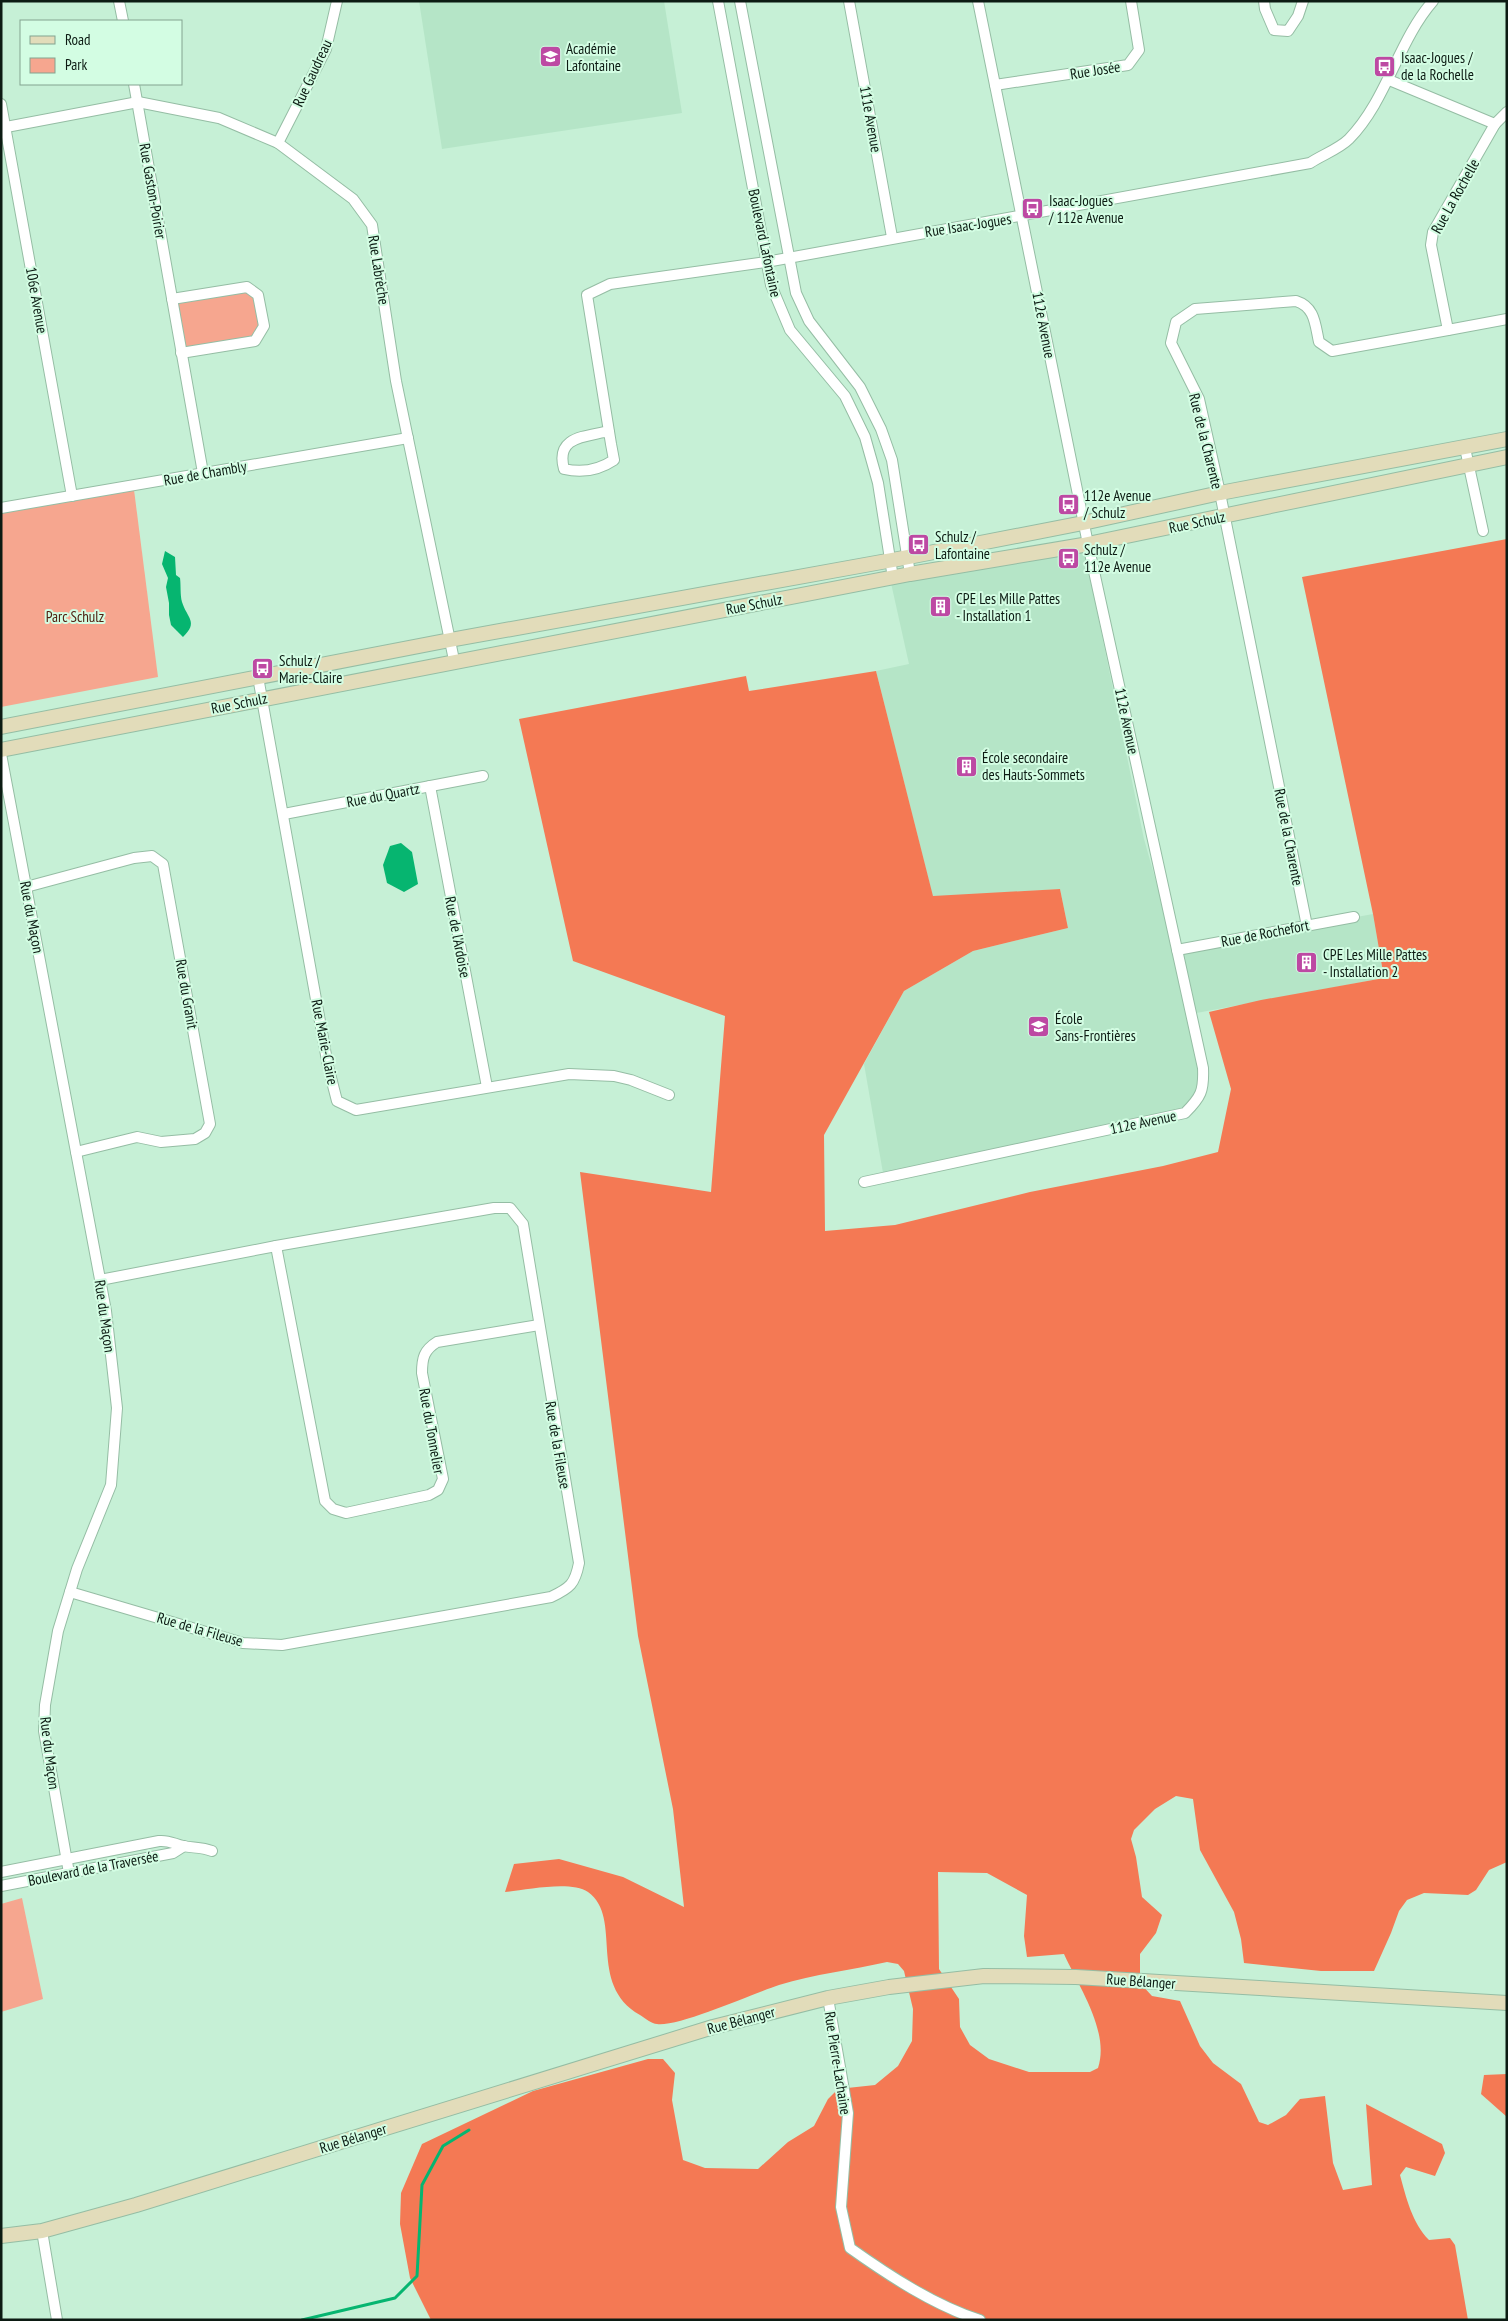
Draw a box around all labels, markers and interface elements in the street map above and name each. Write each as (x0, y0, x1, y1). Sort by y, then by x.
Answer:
legend (20, 20, 182, 85)
text: Road (65, 30, 91, 49)
street label: Rue Gaudreau (288, 36, 336, 110)
place label: Académie Lafontaine (566, 39, 621, 75)
school or university icon: Académie Lafontaine (538, 45, 562, 69)
place label: Isaac-Jogues / de la Rochelle (1401, 48, 1474, 84)
bus stop icon: Isaac-Jogues / de la Rochelle (1373, 54, 1397, 78)
text: Park (65, 55, 87, 74)
street label: Rue Josée (1069, 57, 1121, 83)
street label: 111e Avenue (856, 84, 886, 154)
street label: Rue Gaston-Poirier (135, 142, 171, 241)
street label: Rue La Rochelle (1427, 155, 1483, 237)
street label: Boulevard Lafontaine (744, 187, 786, 299)
place label: Isaac-Jogues / 112e Avenue (1048, 191, 1124, 227)
bus stop icon: Isaac-Jogues / 112e Avenue (1021, 197, 1045, 221)
street label: Rue Isaac-Jogues (923, 209, 1013, 241)
street label: Rue Labrèche (364, 234, 394, 306)
street label: 106e Avenue (22, 265, 52, 335)
street label: 112e Avenue (1028, 290, 1060, 360)
street label: Rue de la Charente (1185, 391, 1227, 491)
street label: Rue de Chambly (162, 456, 248, 490)
place label: 112e Avenue / Schulz (1083, 486, 1151, 522)
bus stop icon: 112e Avenue / Schulz (1056, 492, 1080, 516)
street label: Rue Schulz (1167, 507, 1227, 537)
place label: Schulz / Lafontaine (935, 527, 990, 563)
bus stop icon: Schulz / Lafontaine (907, 533, 931, 557)
place label: Schulz / 112e Avenue (1084, 540, 1151, 576)
bus stop icon: Schulz / 112e Avenue (1056, 546, 1080, 570)
street label: Rue Schulz (724, 589, 784, 619)
place label: CPE Les Mille Pattes - Installation 1 (956, 589, 1060, 625)
building icon: CPE Les Mille Pattes - Installation 1 (928, 595, 952, 619)
park label: Parc Schulz (46, 607, 104, 626)
place label: Schulz / Marie-Claire (279, 651, 342, 687)
bus stop icon: Schulz / Marie-Claire (251, 657, 275, 681)
street label: 112e Avenue (1111, 686, 1143, 756)
street label: Rue Schulz (209, 688, 269, 718)
place label: École secondaire des Hauts-Sommets (982, 748, 1085, 784)
building icon: École secondaire des Hauts-Sommets (954, 754, 978, 778)
street label: Rue du Quartz (345, 779, 421, 811)
street label: Rue de la Charente (1270, 787, 1308, 887)
street label: Rue du Maçon (16, 879, 48, 955)
street label: Rue de l'Ardoise (441, 895, 475, 979)
street label: Rue de Rochefort (1220, 915, 1310, 951)
place label: CPE Les Mille Pattes - Installation 2 (1323, 945, 1427, 981)
building icon: CPE Les Mille Pattes - Installation 2 (1295, 951, 1319, 975)
street label: Rue du Granit (172, 958, 202, 1030)
street label: Rue Marie-Claire (307, 998, 343, 1086)
place label: École Sans-Frontières (1055, 1009, 1136, 1045)
school or university icon: École Sans-Frontières (1027, 1015, 1051, 1039)
street label: 112e Avenue (1108, 1106, 1178, 1138)
street label: Rue du Maçon (91, 1279, 119, 1353)
street label: Rue du Tonnelier (415, 1387, 449, 1476)
street label: Rue de la Fileuse (541, 1400, 575, 1490)
street label: Rue de la Fileuse (155, 1608, 245, 1650)
street label: Rue du Maçon (36, 1716, 64, 1790)
street label: Boulevard de la Traversée (26, 1846, 160, 1890)
street label: Rue Bélanger (1106, 1969, 1177, 1993)
street label: Rue Bélanger (705, 2002, 778, 2038)
street label: Rue Pierre-Lachaine (820, 2010, 856, 2116)
street label: Rue Bélanger (317, 2119, 390, 2157)

